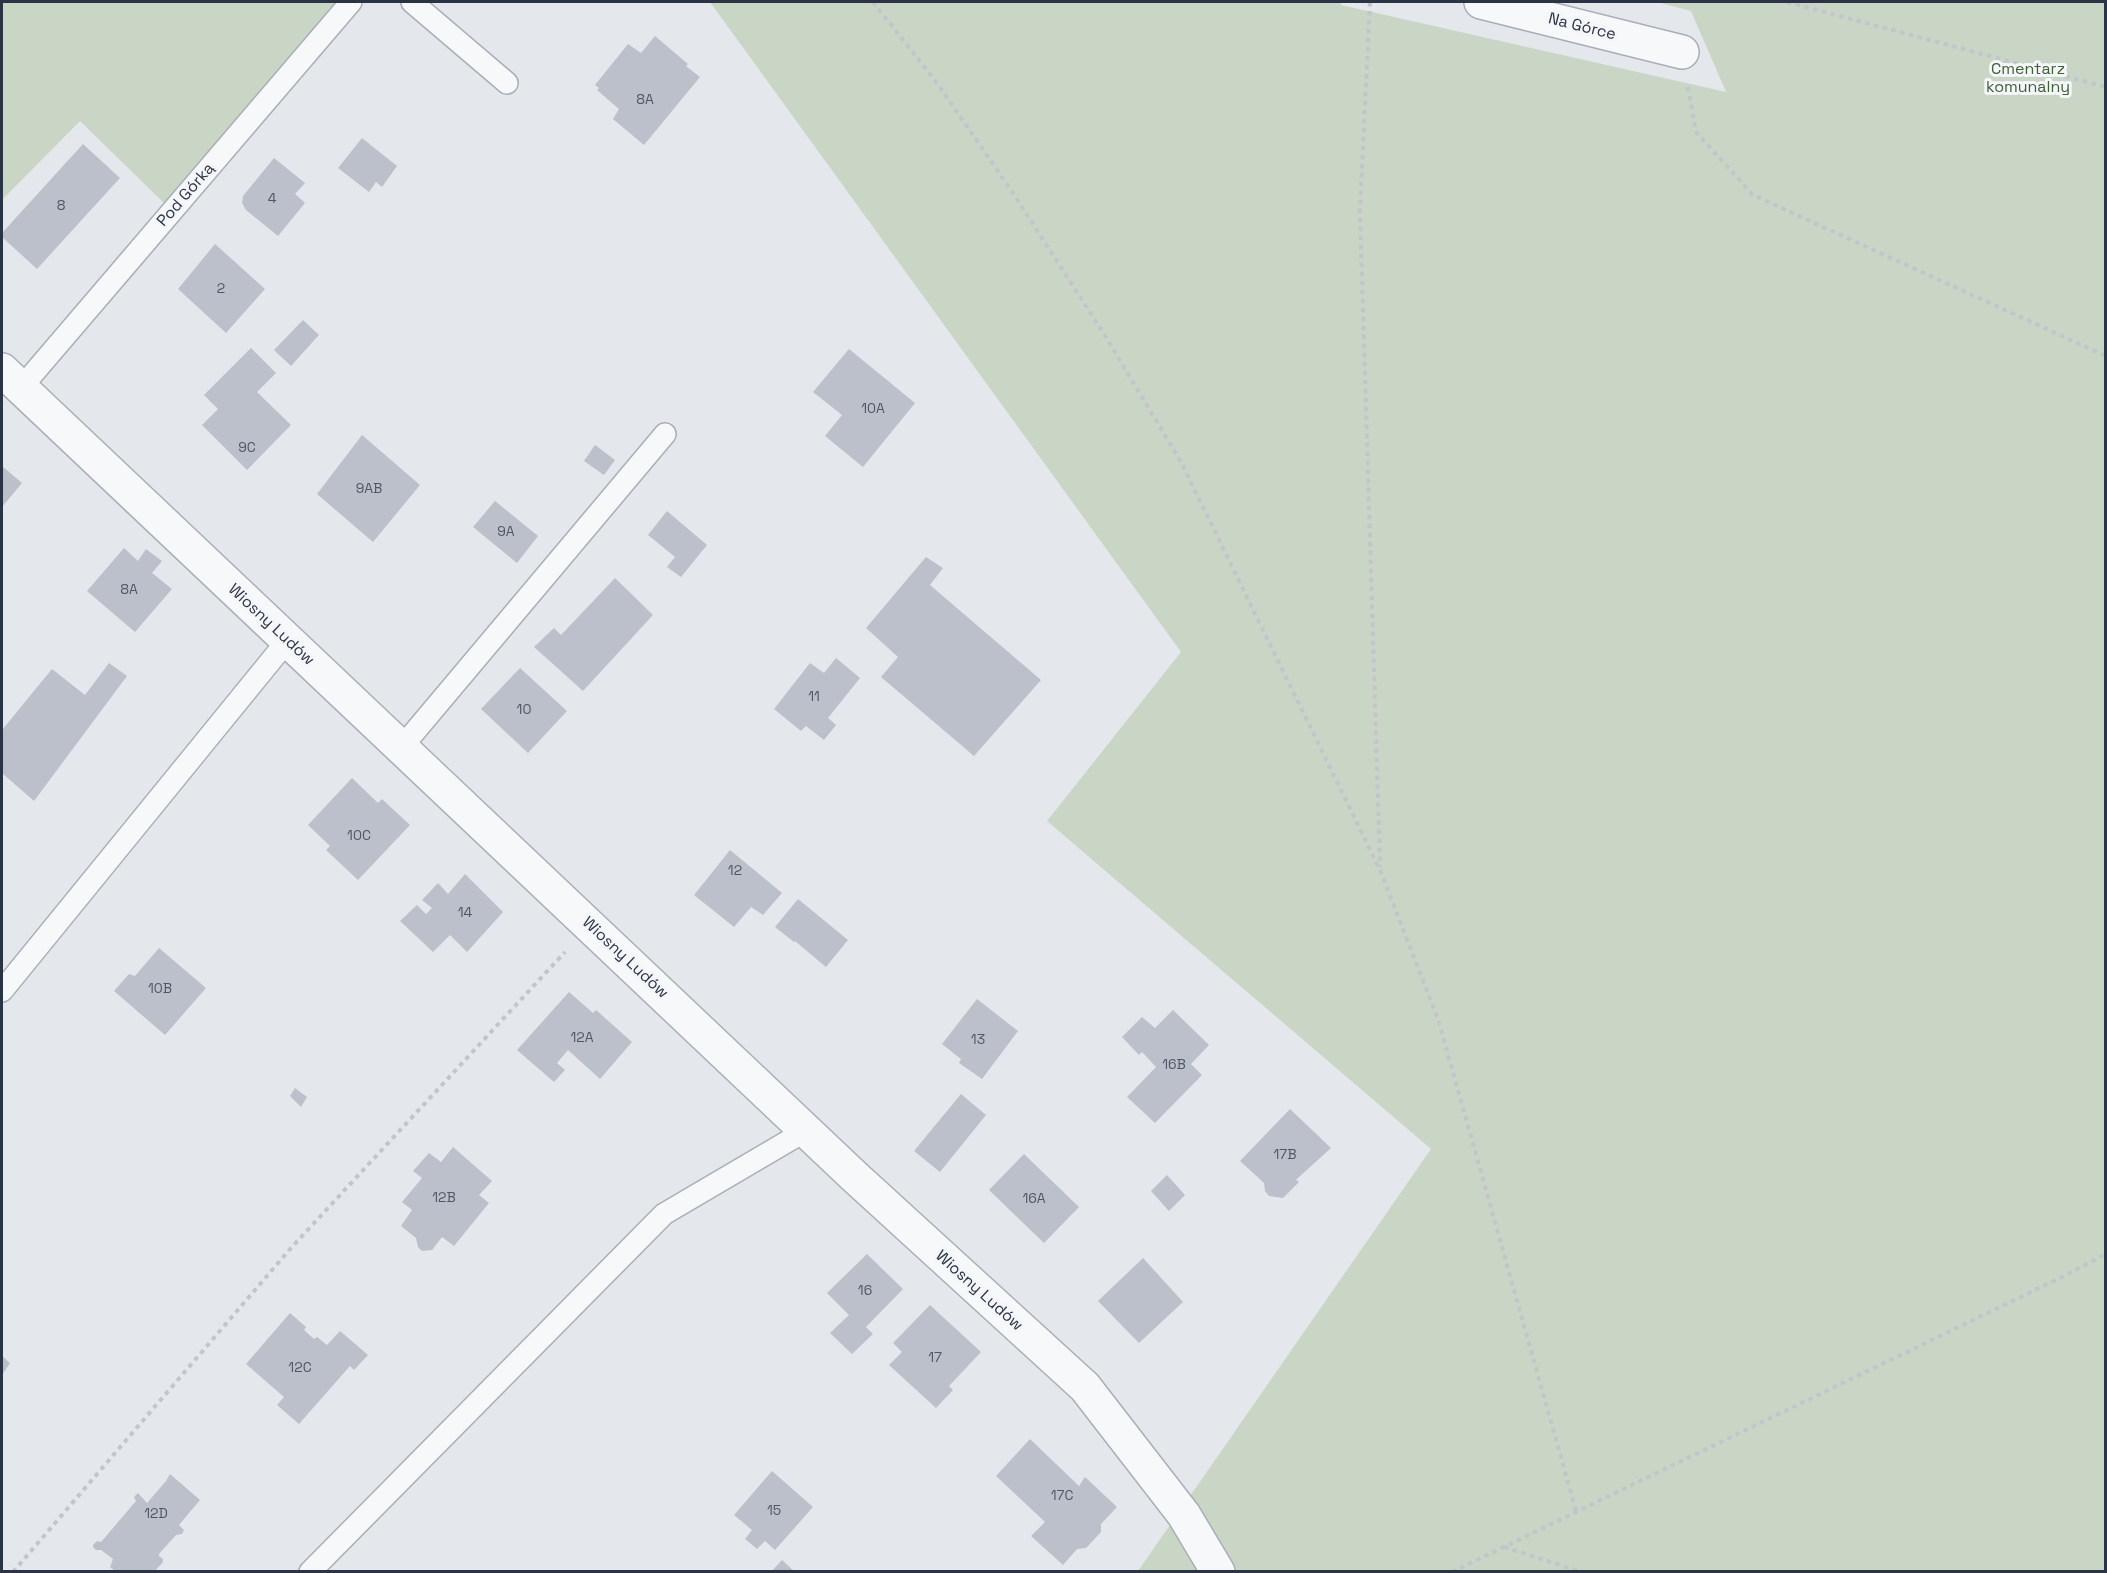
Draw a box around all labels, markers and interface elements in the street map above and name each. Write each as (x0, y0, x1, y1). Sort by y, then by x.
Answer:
street label: Na Górce (1546, 9, 1618, 45)
park label: Cmentarz komunalny (1986, 60, 2070, 98)
house number: 8A (636, 92, 654, 108)
street label: Pod Górką (153, 159, 219, 231)
house number: 4 (268, 191, 276, 207)
house number: 8 (57, 198, 65, 214)
house number: 2 (217, 281, 225, 297)
house number: 10A (861, 401, 885, 417)
house number: 9C (238, 440, 256, 456)
house number: 9AB (356, 481, 382, 497)
house number: 9A (497, 524, 515, 540)
street label: Wiosny Ludów (224, 580, 318, 670)
house number: 8A (120, 582, 138, 598)
house number: 11 (808, 689, 820, 705)
house number: 10 (517, 702, 531, 718)
house number: 10C (347, 828, 371, 844)
house number: 12 (728, 863, 742, 879)
house number: 14 (458, 905, 472, 921)
street label: Wiosny Ludów (578, 913, 672, 1003)
house number: 10B (148, 981, 172, 997)
house number: 12A (570, 1030, 594, 1046)
house number: 13 (971, 1032, 985, 1048)
house number: 16B (1162, 1057, 1186, 1073)
house number: 17B (1273, 1147, 1297, 1163)
house number: 12B (432, 1190, 456, 1206)
house number: 16A (1022, 1191, 1046, 1207)
street label: Wiosny Ludów (931, 1247, 1027, 1335)
house number: 16 (858, 1283, 872, 1299)
house number: 17 (928, 1350, 942, 1366)
house number: 12C (288, 1360, 312, 1376)
house number: 17C (1051, 1488, 1073, 1504)
house number: 15 (767, 1503, 781, 1519)
house number: 12D (144, 1506, 168, 1522)

